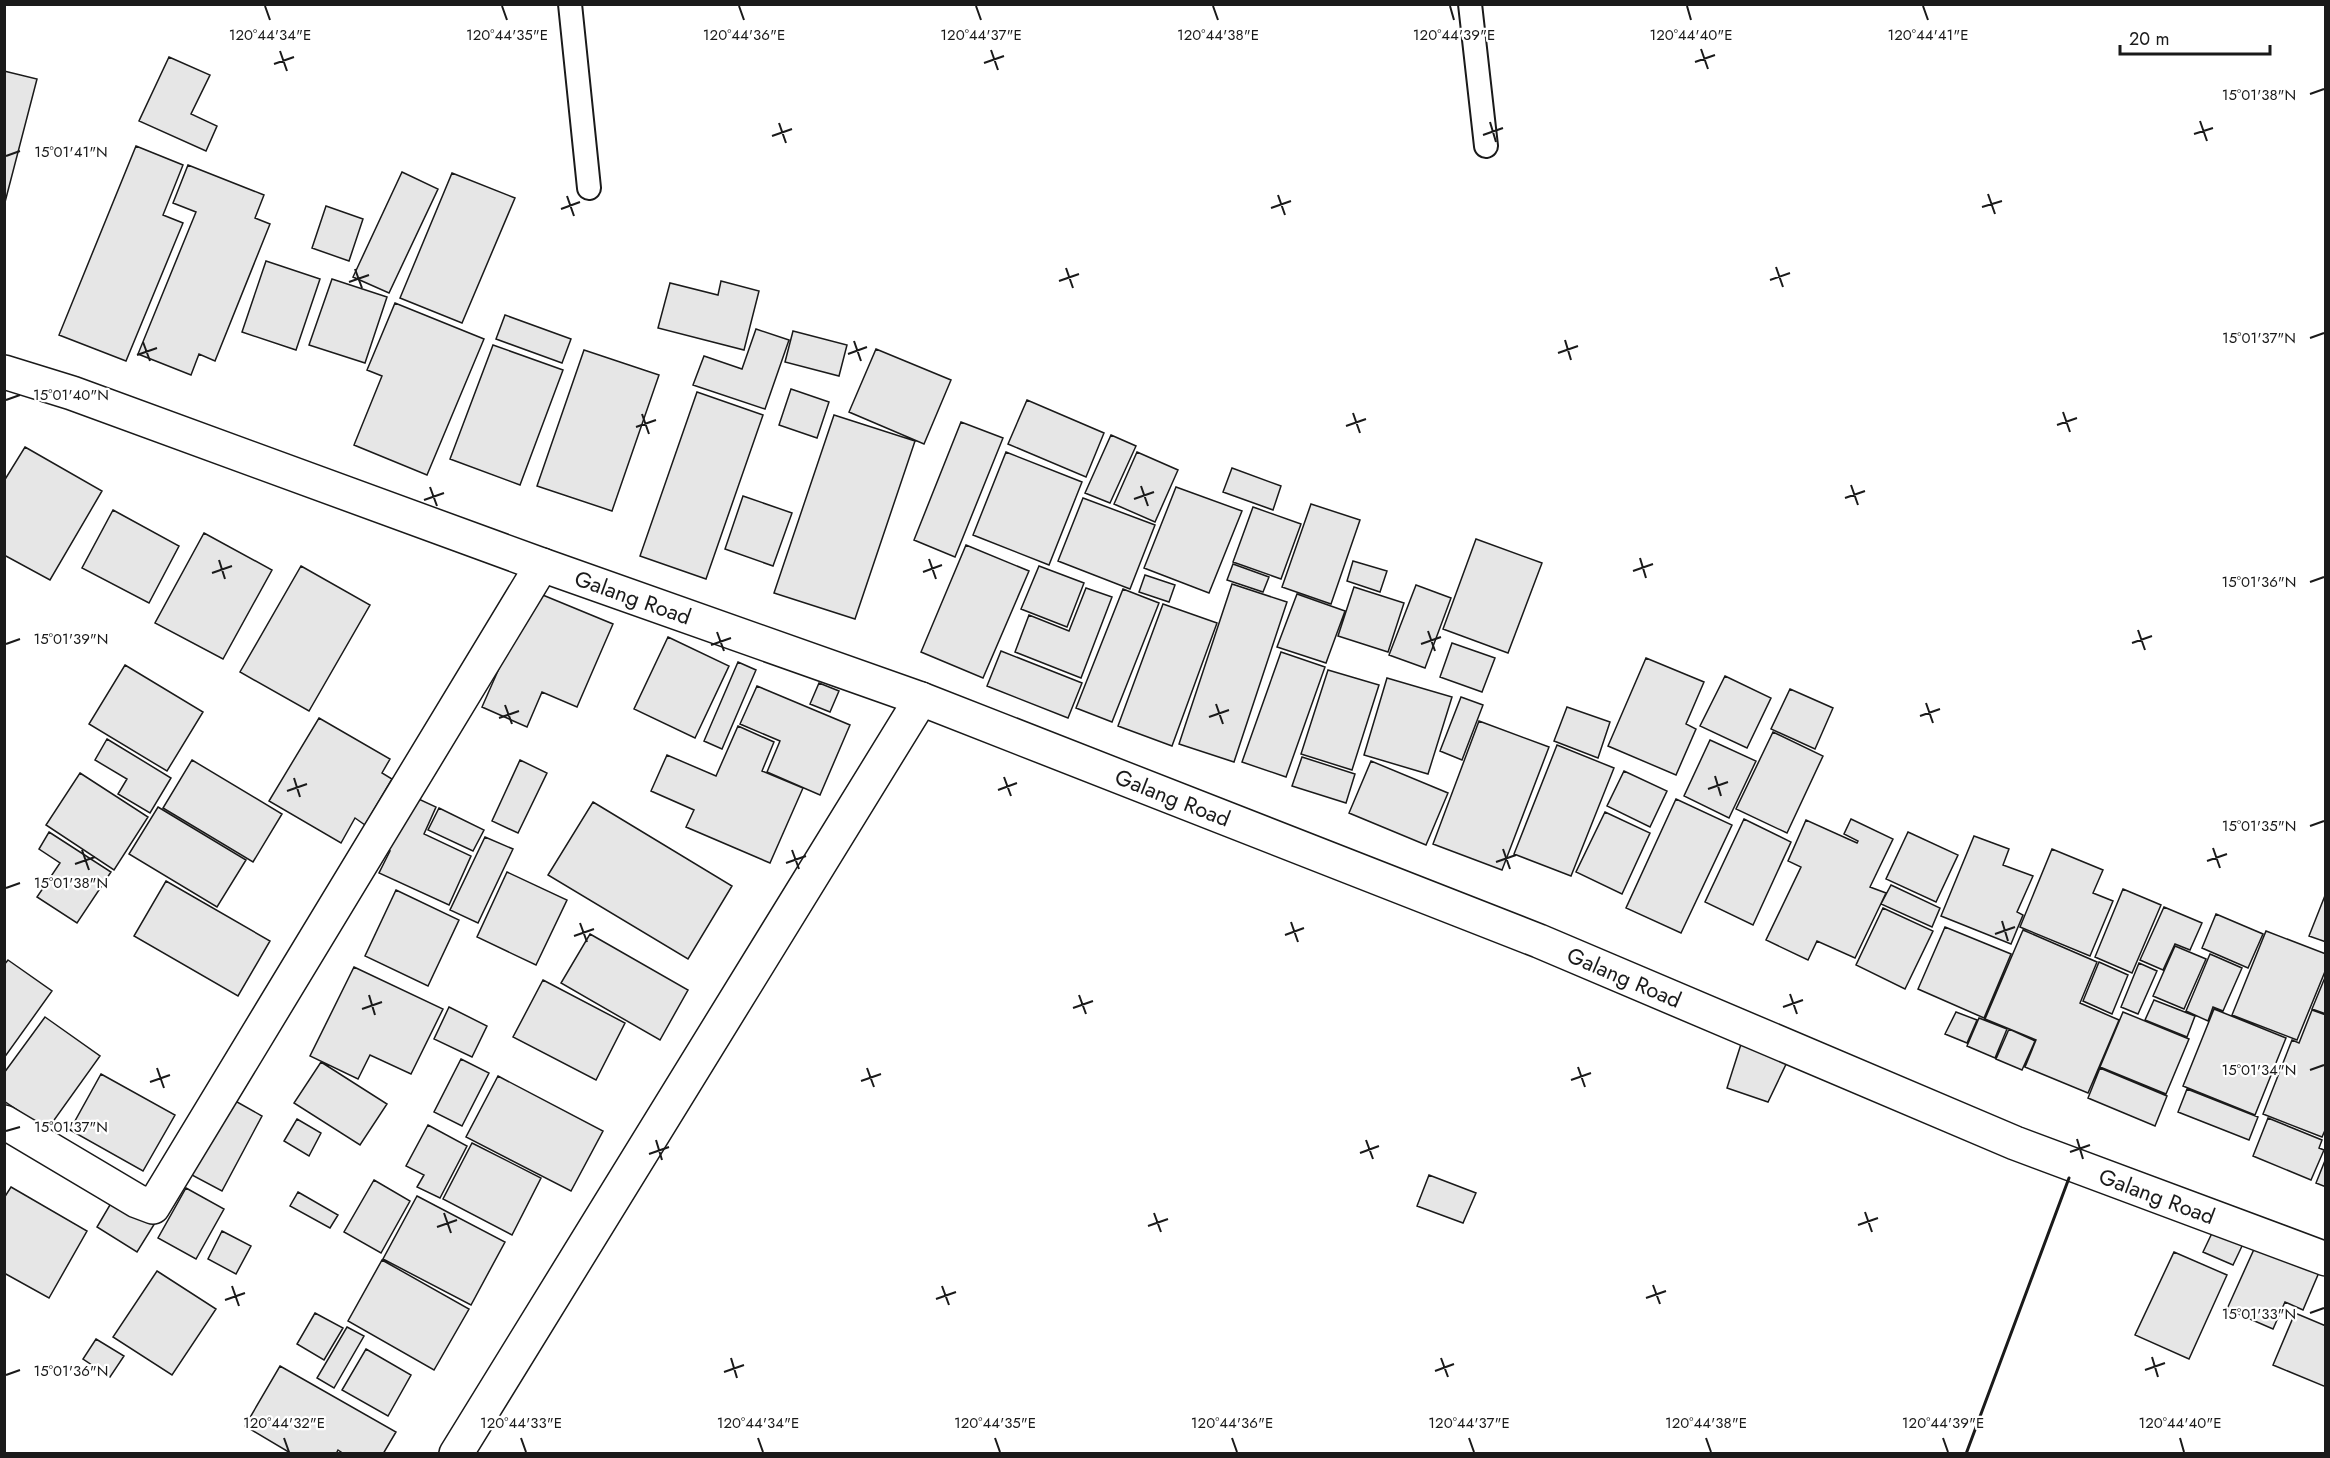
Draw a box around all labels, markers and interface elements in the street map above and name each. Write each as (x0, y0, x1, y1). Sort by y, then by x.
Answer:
scale bar (2120, 18, 2270, 56)
text: 120°44'34"E (229, 24, 311, 46)
text: 120°44'35"E (466, 24, 548, 46)
text: 120°44'36"E (703, 24, 785, 46)
text: 120°44'37"E (940, 24, 1022, 46)
text: 120°44'38"E (1177, 24, 1259, 46)
text: 120°44'39"E (1413, 24, 1495, 46)
text: 120°44'40"E (1649, 24, 1733, 46)
text: 120°44'41"E (1888, 24, 1968, 46)
text: 20 m (2129, 26, 2169, 52)
text: 15°01'38"N (2222, 84, 2296, 106)
text: 15°01'41"N (34, 141, 108, 163)
text: 15°01'37"N (2222, 327, 2296, 349)
text: 15°01'40"N (33, 384, 109, 406)
street label: Galang Road (570, 562, 695, 632)
text: 15°01'36"N (2222, 571, 2296, 593)
text: 15°01'39"N (34, 628, 108, 650)
street label: Galang Road (1110, 761, 1235, 835)
text: 15°01'35"N (2222, 815, 2296, 837)
text: 15°01'38"N (34, 872, 108, 894)
street label: Galang Road (1562, 939, 1686, 1016)
text: 15°01'34"N (2222, 1059, 2296, 1081)
text: 15°01'37"N (34, 1116, 108, 1138)
street label: Galang Road (2094, 1160, 2220, 1232)
text: 15°01'33"N (2222, 1303, 2296, 1325)
text: 15°01'36"N (34, 1360, 108, 1382)
text: 120°44'32"E (243, 1412, 325, 1434)
text: 120°44'33"E (480, 1412, 562, 1434)
text: 120°44'34"E (717, 1412, 799, 1434)
text: 120°44'35"E (954, 1412, 1036, 1434)
text: 120°44'36"E (1191, 1412, 1273, 1434)
text: 120°44'37"E (1428, 1412, 1510, 1434)
text: 120°44'38"E (1665, 1412, 1747, 1434)
text: 120°44'39"E (1902, 1412, 1984, 1434)
text: 120°44'40"E (2138, 1412, 2222, 1434)

